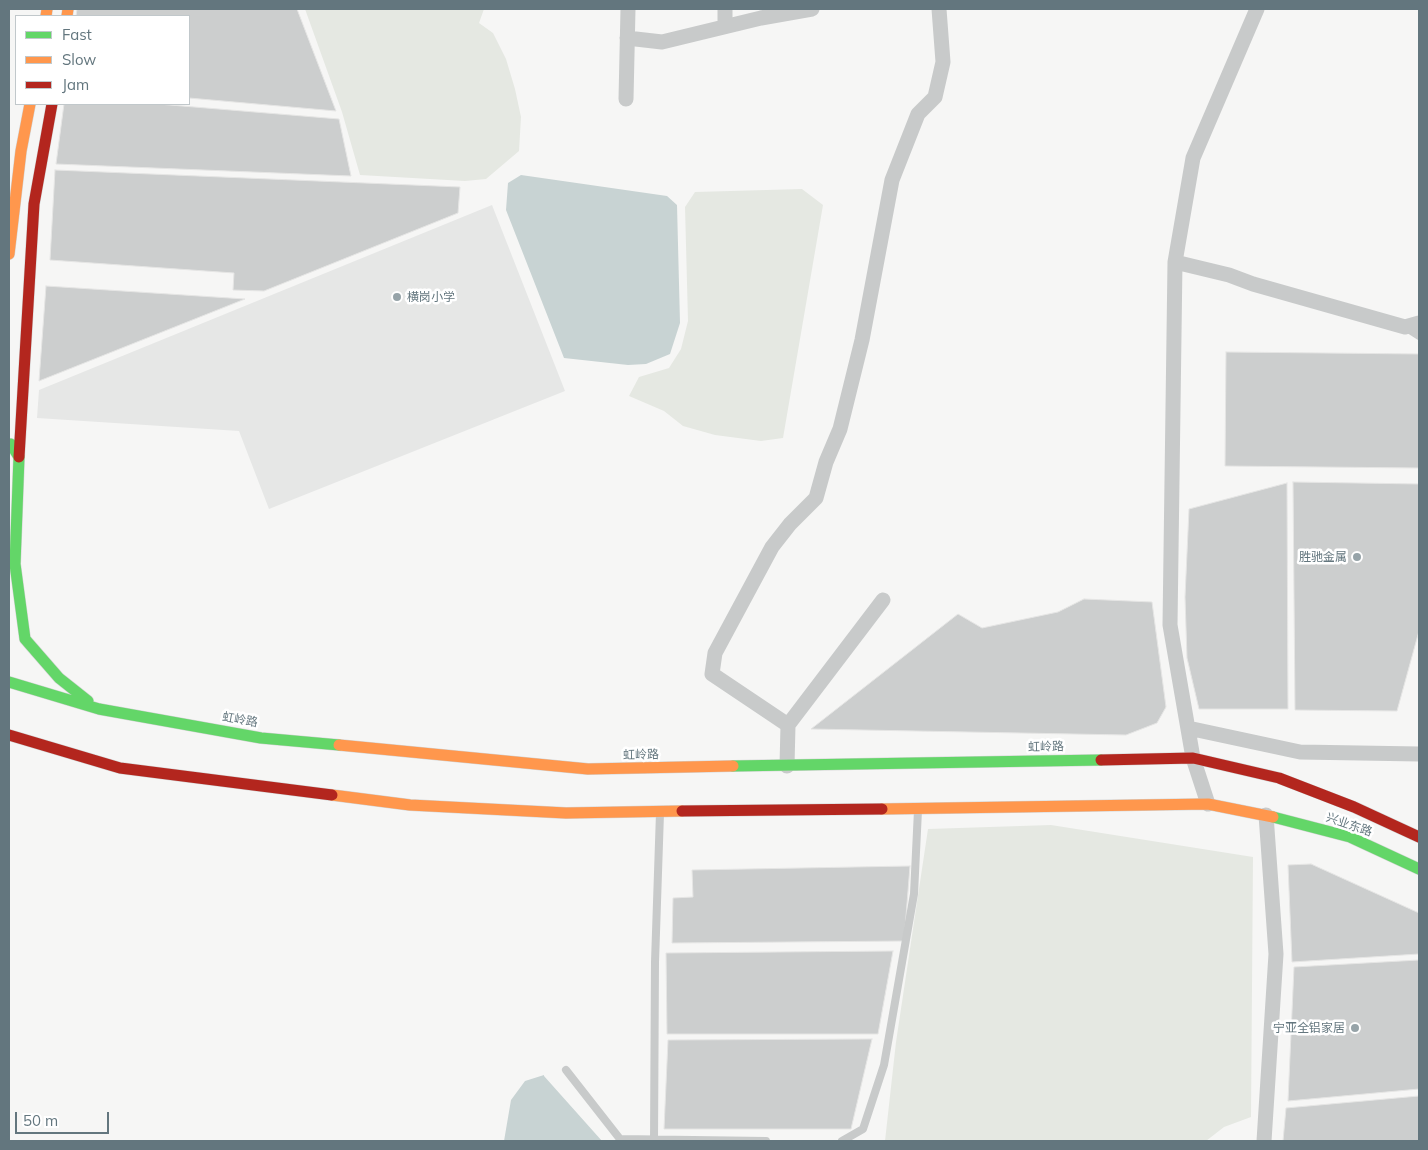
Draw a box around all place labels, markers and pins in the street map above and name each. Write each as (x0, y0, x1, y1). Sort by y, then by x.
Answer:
place label: 横岗小学 (407, 290, 455, 304)
marker: 横岗小学 (391, 291, 403, 303)
place label: 胜驰金属 (1299, 550, 1347, 564)
marker: 胜驰金属 (1351, 551, 1363, 563)
place label: 宁亚全铝家居 (1273, 1021, 1345, 1035)
marker: 宁亚全铝家居 (1349, 1022, 1361, 1034)

